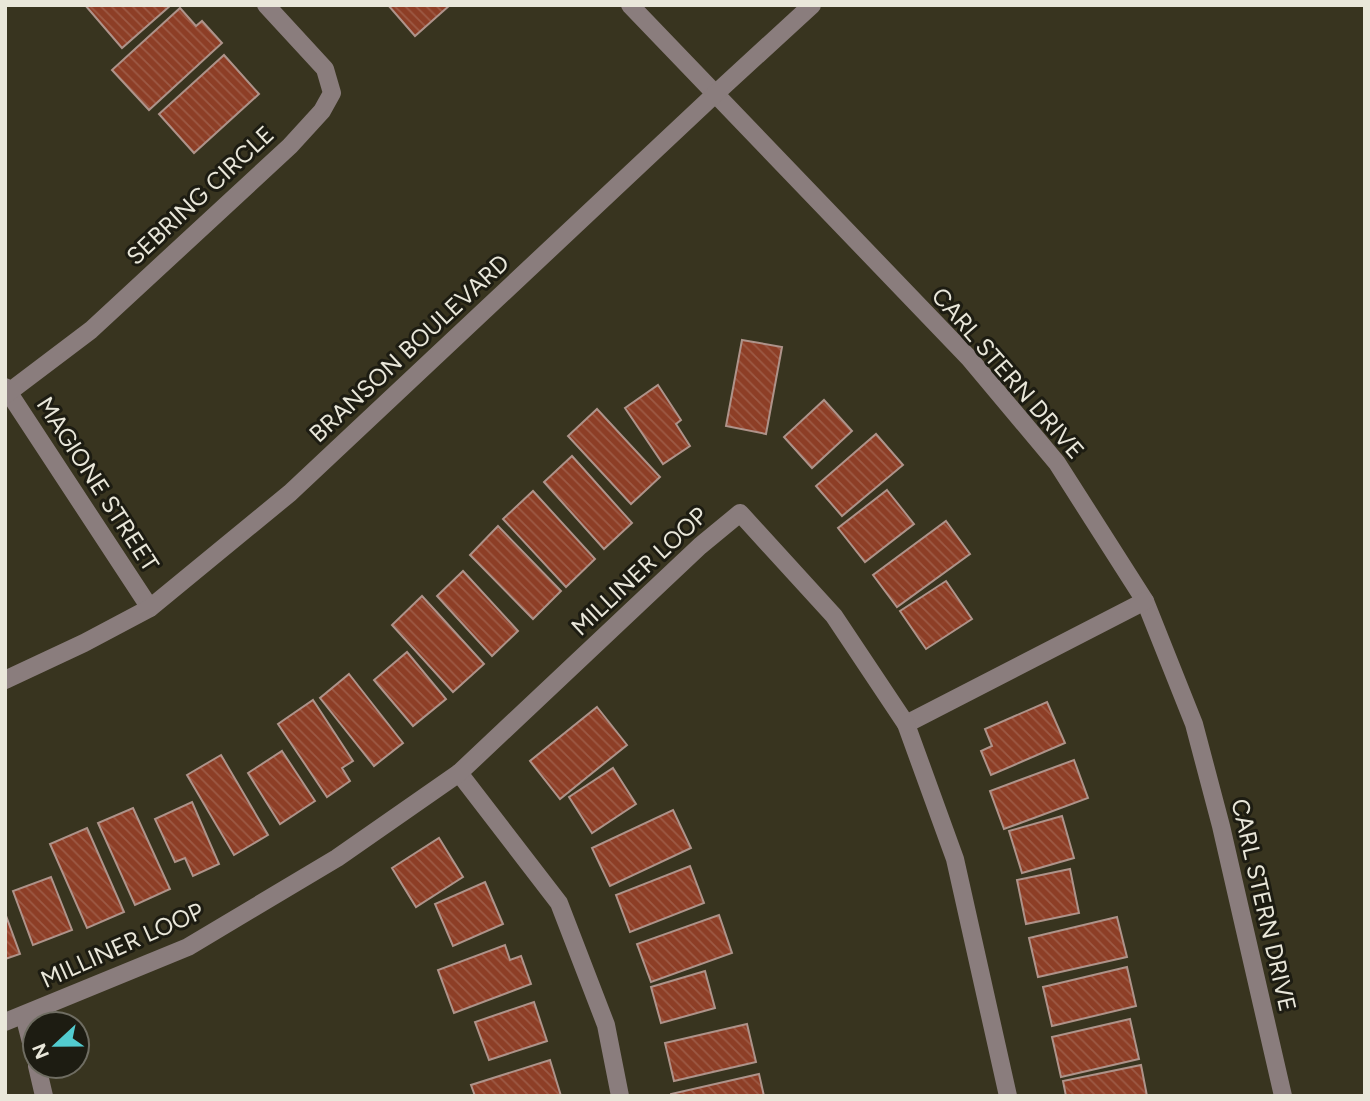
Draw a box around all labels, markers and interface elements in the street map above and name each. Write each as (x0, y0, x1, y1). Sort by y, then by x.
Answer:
street label: SEBRING CIRCLE (120, 119, 280, 271)
street label: BRANSON BOULEVARD (303, 248, 515, 448)
street label: CARL STERN DRIVE (926, 281, 1090, 465)
street label: MAGIONE STREET (31, 391, 165, 577)
street label: MILLINER LOOP (565, 501, 713, 641)
street label: CARL STERN DRIVE (1225, 796, 1303, 1014)
street label: MILLINER LOOP (36, 896, 208, 994)
north arrow (21, 1010, 91, 1080)
text: N (27, 1040, 54, 1062)

